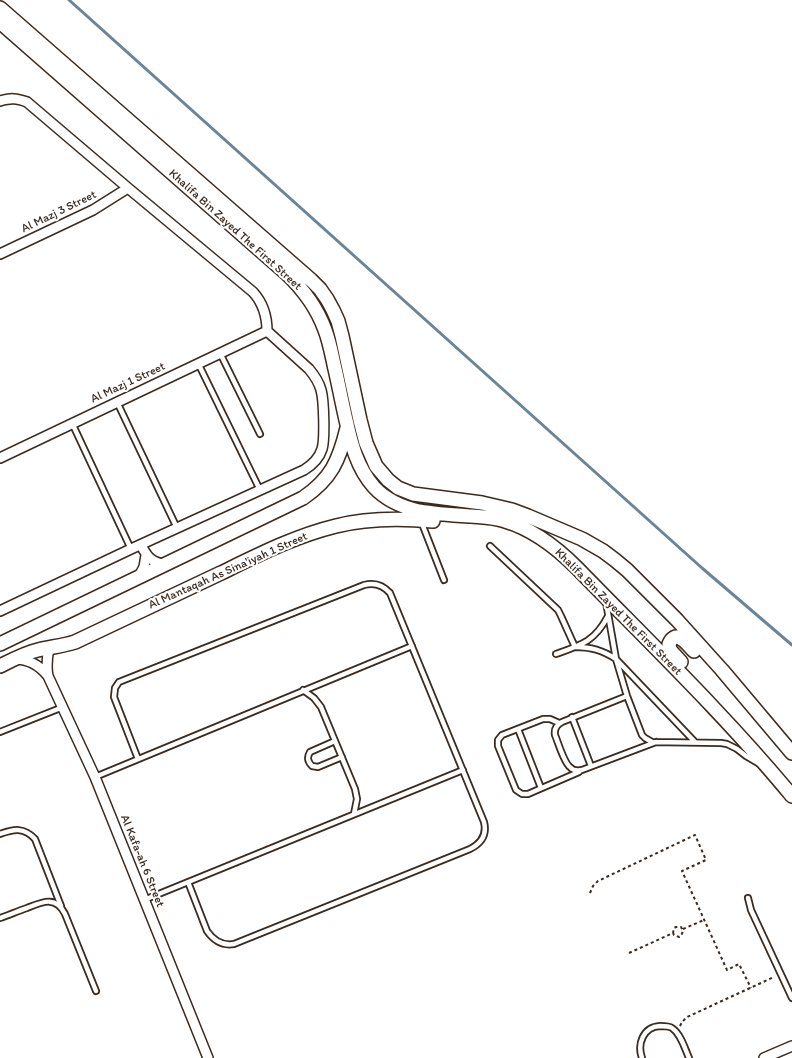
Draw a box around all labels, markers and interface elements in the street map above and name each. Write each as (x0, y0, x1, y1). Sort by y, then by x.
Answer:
street label: Khalifa Bin Zayed The First Street (166, 166, 304, 294)
street label: Al Mazj 3 Street (19, 188, 99, 236)
street label: Al Mazj 1 Street (88, 359, 168, 407)
street label: Al Mantaqah As Sina'iyah 1 Street (146, 529, 310, 613)
street label: Khalifa Bin Zayed The First Street (551, 545, 685, 679)
street label: Al Kafa-ah 6 Street (117, 813, 167, 909)

